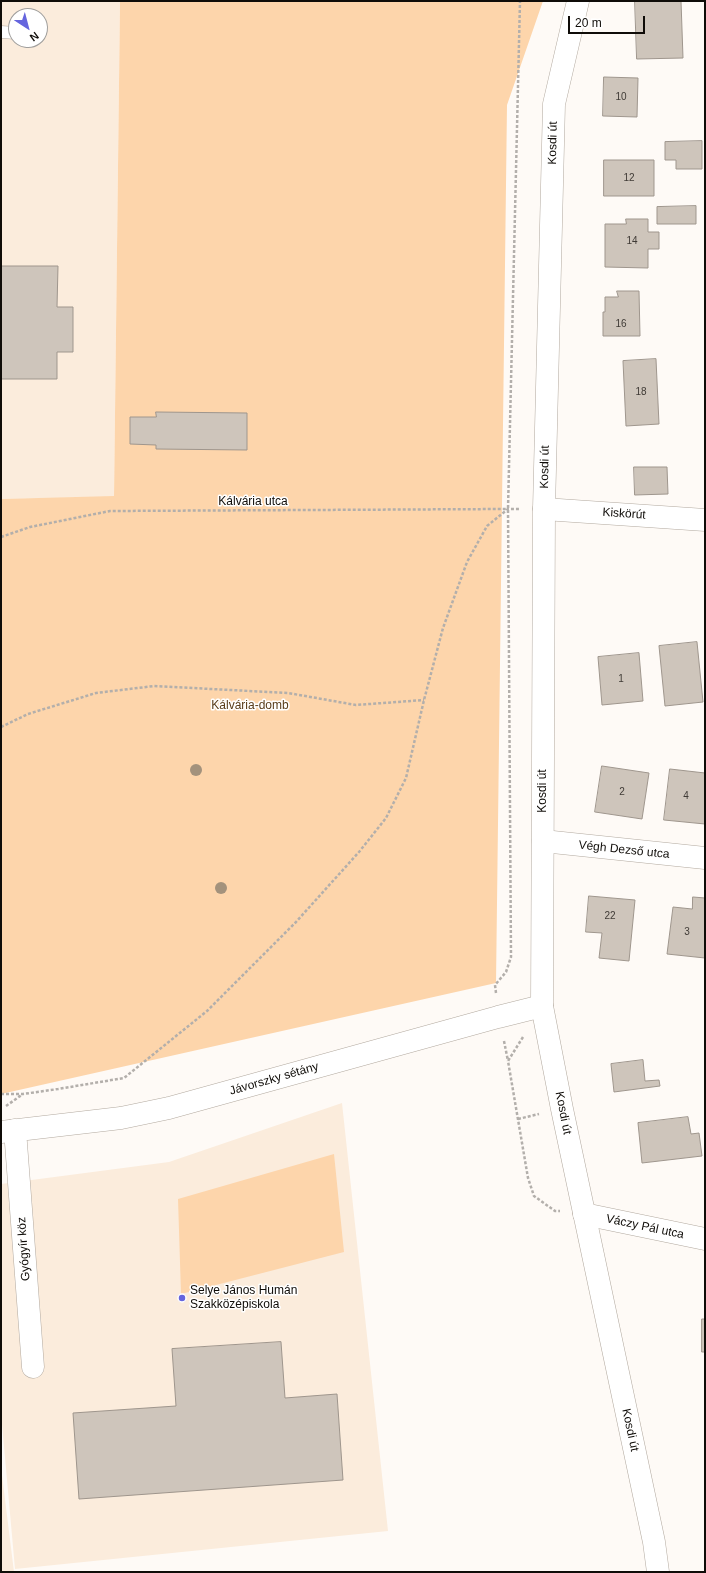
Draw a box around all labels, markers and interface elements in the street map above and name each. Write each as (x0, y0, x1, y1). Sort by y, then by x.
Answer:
north arrow (8, 8, 48, 48)
scale bar (570, 8, 647, 34)
text: 20 m (575, 16, 602, 30)
text: N (28, 30, 41, 44)
house number: 10 (615, 91, 627, 103)
street label: Kosdi út (545, 121, 561, 165)
house number: 12 (623, 172, 635, 184)
house number: 14 (626, 235, 638, 247)
house number: 16 (615, 318, 627, 330)
house number: 18 (635, 386, 647, 398)
street label: Kosdi út (537, 445, 553, 489)
street label: Kálvária utca (218, 495, 288, 509)
street label: Kiskörút (602, 505, 646, 523)
house number: 1 (618, 673, 624, 685)
park label: Kálvária-domb (211, 699, 289, 713)
street label: Kosdi út (536, 769, 550, 813)
house number: 2 (619, 786, 625, 798)
house number: 4 (683, 790, 689, 802)
street label: Végh Dezső utca (578, 838, 670, 862)
house number: 22 (604, 910, 616, 922)
house number: 3 (684, 926, 690, 938)
street label: Jávorszky sétány (228, 1059, 320, 1099)
street label: Kosdi út (552, 1090, 574, 1136)
street label: Váczy Pál utca (605, 1212, 685, 1242)
street label: Gyógyír köz (15, 1217, 33, 1281)
place label: Selye János Humán Szakközépiskola (190, 1284, 297, 1312)
marker: Selye János Humán Szakközépiskola (177, 1293, 187, 1303)
street label: Kosdi út (618, 1407, 642, 1453)

